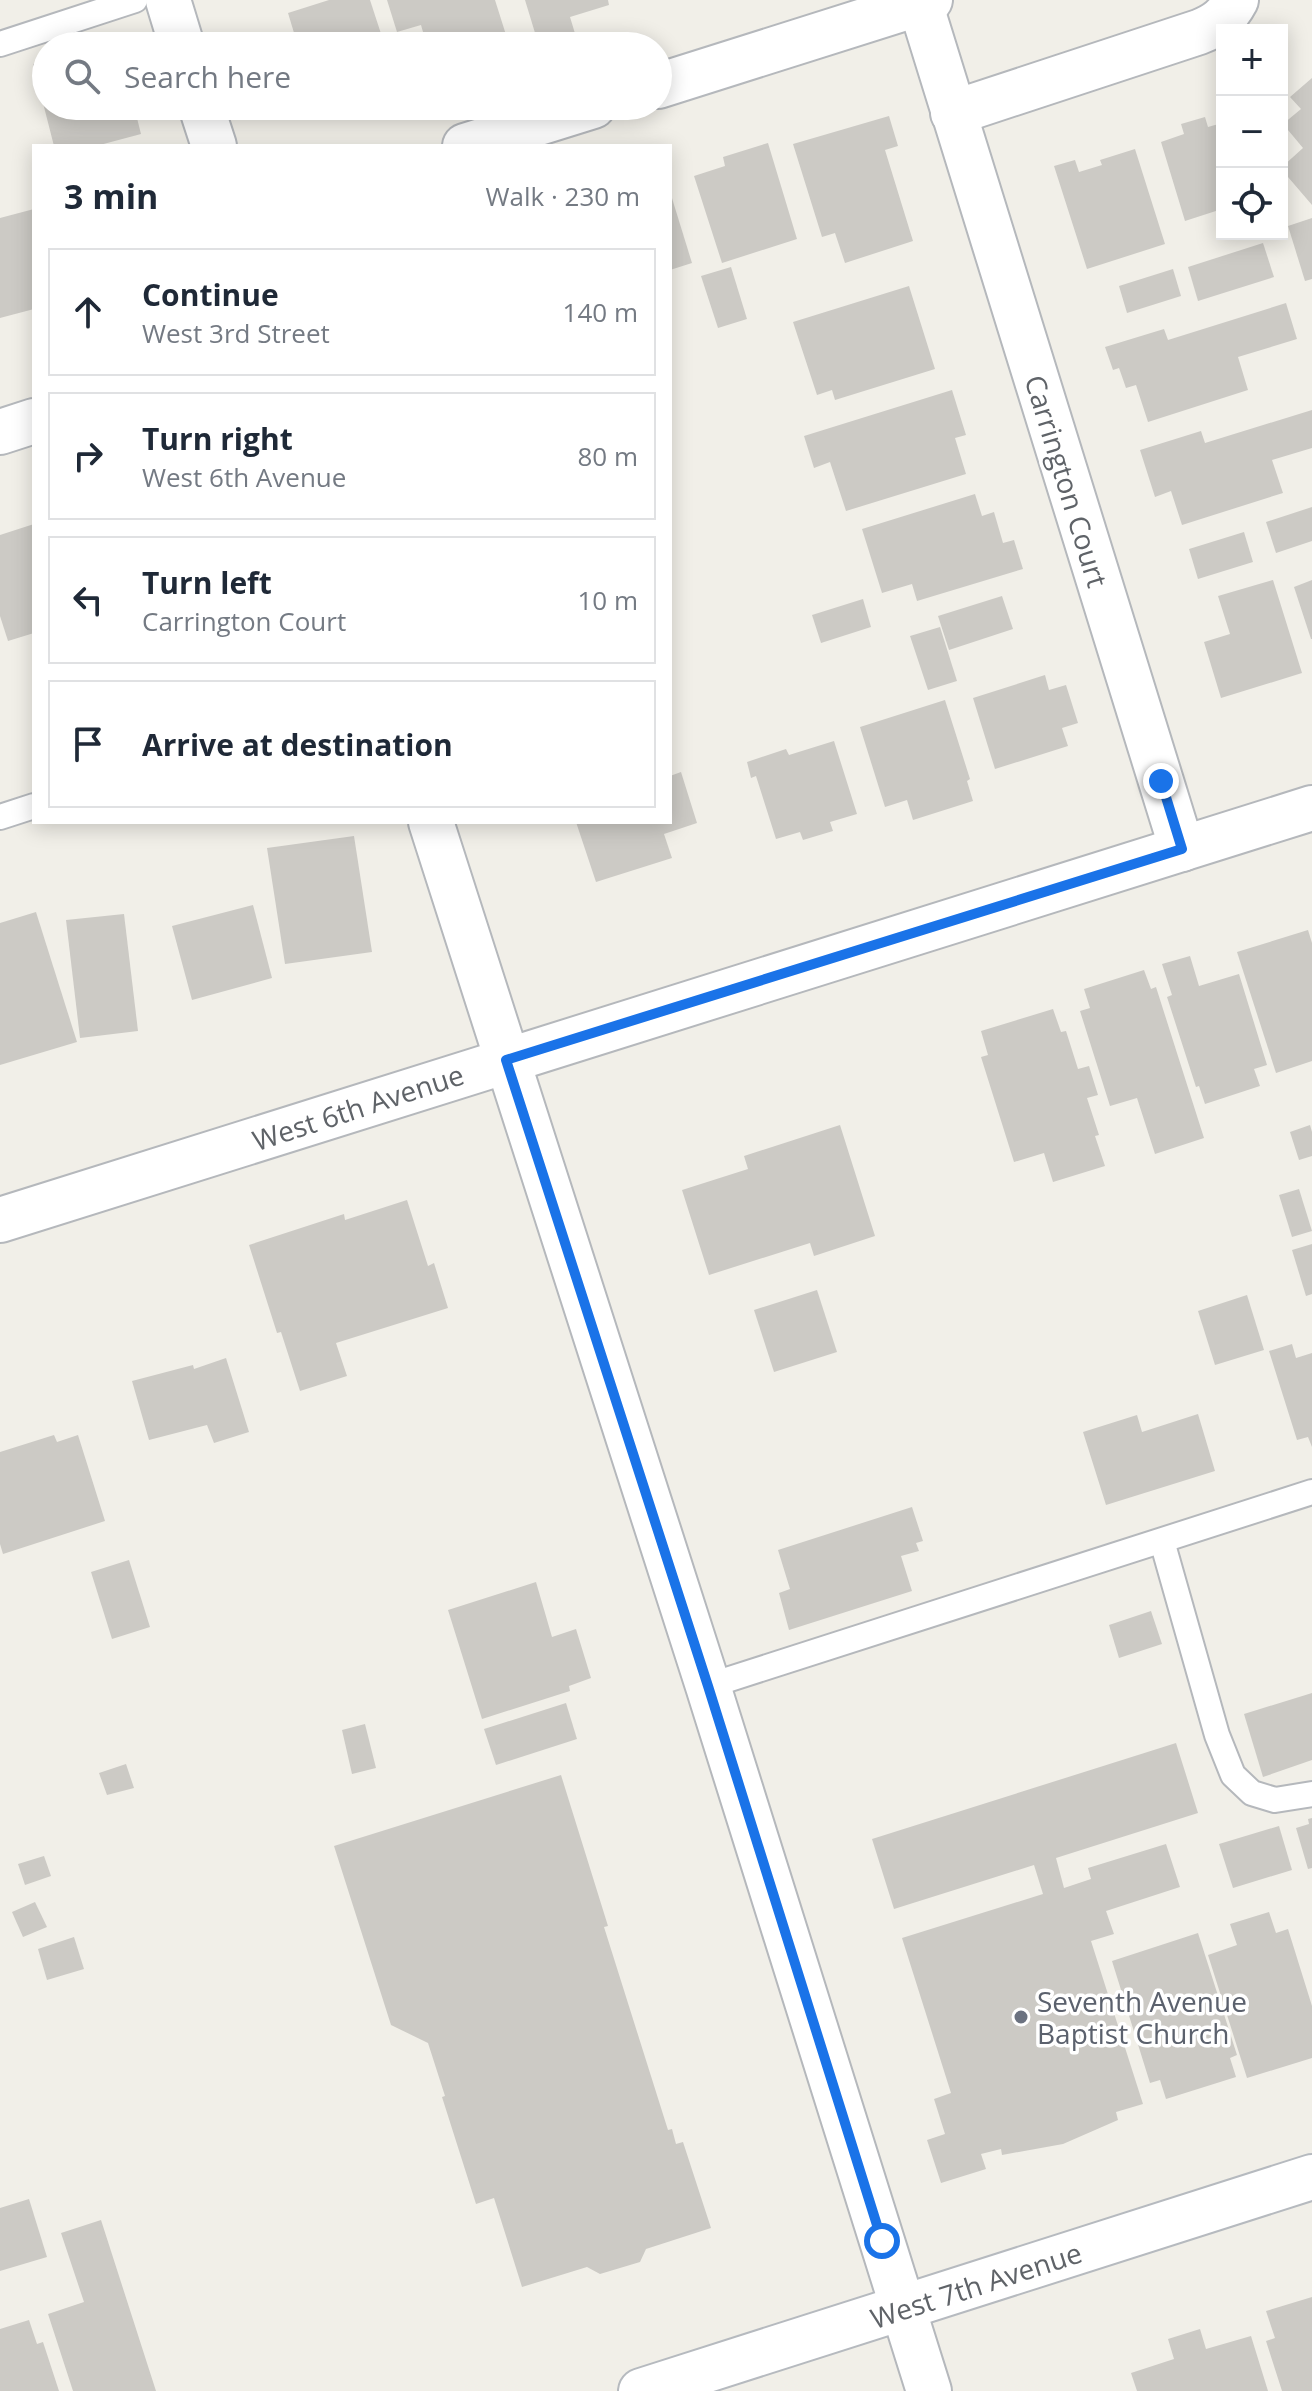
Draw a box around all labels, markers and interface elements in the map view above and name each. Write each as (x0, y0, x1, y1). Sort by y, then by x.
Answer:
map controls (1216, 24, 1288, 240)
button: + (1216, 24, 1288, 96)
search box (32, 32, 672, 120)
icon: search (60, 54, 104, 98)
text: Search here (124, 56, 291, 97)
button: − (1216, 96, 1288, 168)
button: locate (1216, 168, 1288, 240)
text: 3 min (64, 173, 158, 219)
text: Walk · 230 m (486, 178, 640, 214)
text: Continue (142, 274, 279, 315)
icon: ahead (66, 290, 110, 334)
text: 140 m (563, 294, 638, 330)
text: West 3rd Street (142, 315, 330, 351)
street label: Carrington Court (1017, 370, 1117, 592)
text: Turn right (142, 418, 293, 459)
icon: right (66, 434, 110, 478)
text: 80 m (577, 438, 638, 474)
text: West 6th Avenue (142, 459, 346, 495)
text: Turn left (142, 562, 272, 603)
icon: left (66, 578, 110, 622)
text: 10 m (577, 582, 638, 618)
text: Carrington Court (142, 603, 346, 639)
icon: arrive (66, 722, 110, 766)
text: Arrive at destination (142, 724, 453, 765)
route end (1143, 763, 1179, 799)
street label: West 6th Avenue (247, 1055, 469, 1159)
place label: Seventh Avenue Baptist Church (1037, 1982, 1247, 2052)
marker: Seventh Avenue Baptist Church (1012, 2008, 1030, 2026)
route start (864, 2223, 900, 2259)
street label: West 7th Avenue (865, 2233, 1087, 2337)

